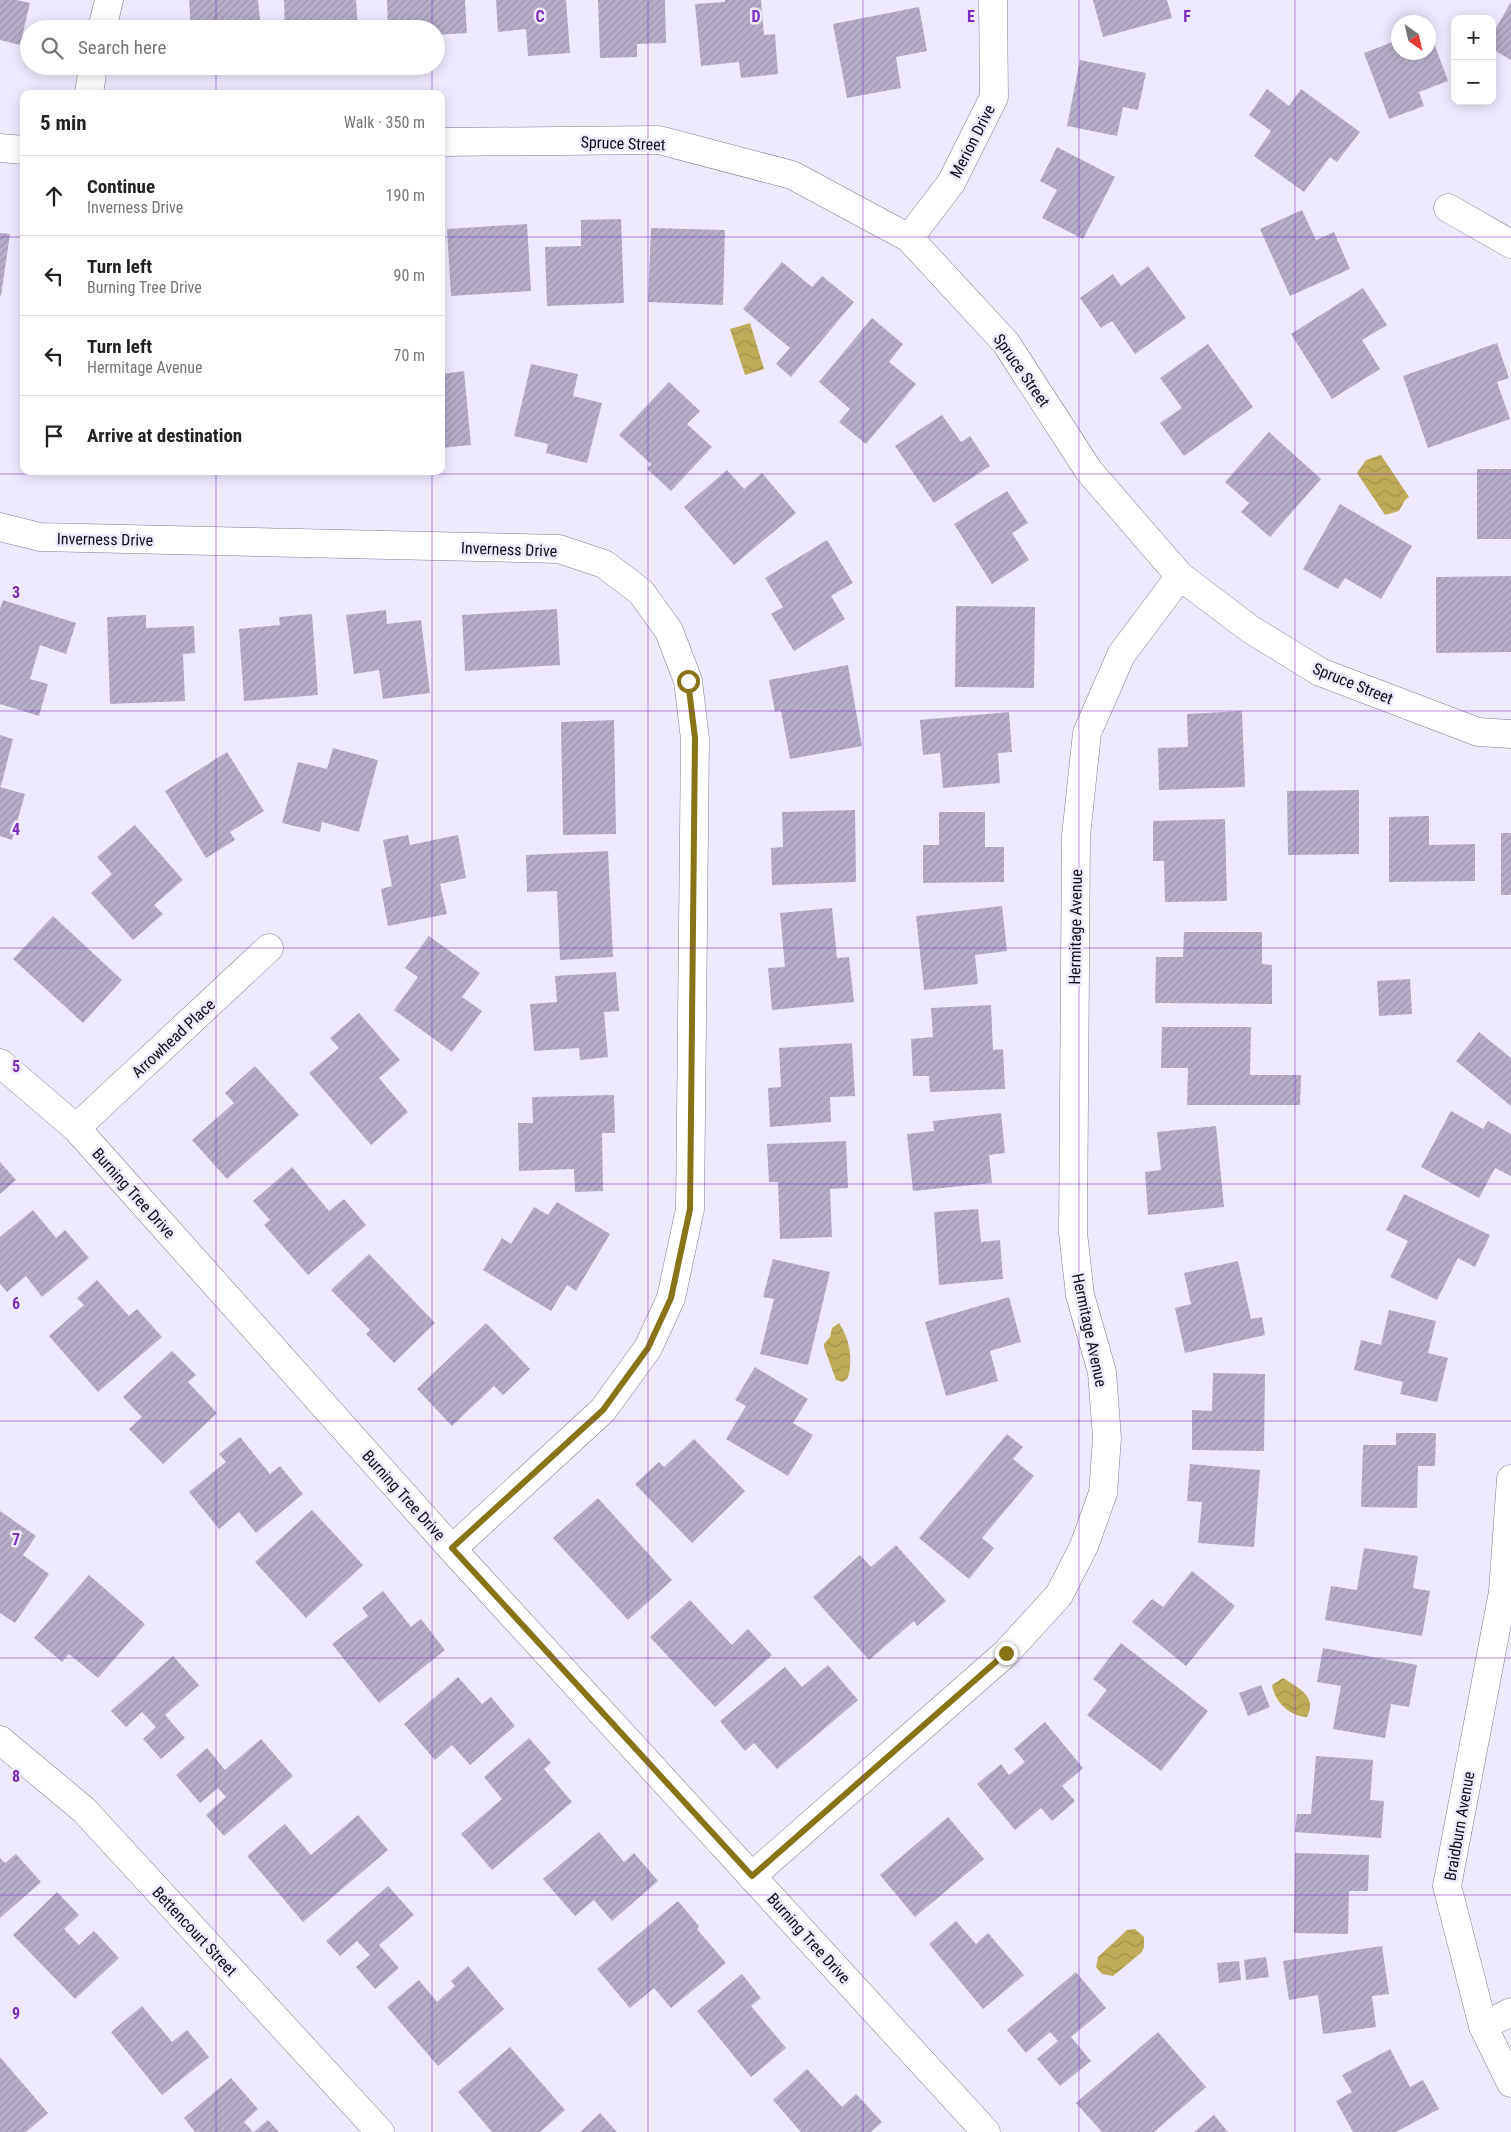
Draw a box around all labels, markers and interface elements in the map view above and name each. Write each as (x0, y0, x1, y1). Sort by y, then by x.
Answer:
text: C (535, 7, 545, 26)
text: D (751, 7, 761, 26)
text: E (967, 7, 975, 26)
text: F (1183, 7, 1191, 26)
north arrow (1391, 15, 1436, 60)
map controls (1451, 15, 1496, 105)
button: + (1451, 15, 1496, 60)
search box (20, 20, 445, 75)
icon: search (38, 34, 66, 62)
text: Search here (78, 36, 166, 59)
button: − (1451, 60, 1496, 105)
street label: Merion Drive (946, 101, 999, 181)
text: 5 min (40, 111, 87, 135)
text: Walk · 350 m (344, 113, 425, 132)
street label: Spruce Street (580, 133, 666, 154)
text: Continue (87, 175, 155, 198)
icon: ahead (40, 182, 68, 210)
text: 190 m (386, 186, 425, 205)
text: Inverness Drive (87, 198, 183, 217)
text: Turn left (87, 255, 152, 278)
icon: left (40, 262, 68, 290)
text: 90 m (393, 266, 425, 285)
text: Burning Tree Drive (87, 278, 202, 297)
street label: Spruce Street (989, 330, 1054, 411)
text: Turn left (87, 335, 152, 358)
icon: left (40, 342, 68, 370)
text: 70 m (393, 346, 425, 365)
text: Hermitage Avenue (87, 358, 203, 377)
icon: arrive (40, 422, 68, 450)
text: Arrive at destination (87, 424, 242, 447)
street label: Inverness Drive (57, 529, 153, 550)
street label: Inverness Drive (461, 538, 557, 561)
text: 3 (12, 583, 20, 602)
street label: Spruce Street (1310, 659, 1396, 708)
route start (677, 670, 700, 693)
text: 4 (12, 820, 20, 839)
street label: Hermitage Avenue (1065, 869, 1086, 985)
street label: Arrowhead Place (128, 995, 219, 1082)
text: 5 (12, 1057, 20, 1076)
street label: Burning Tree Drive (88, 1144, 179, 1242)
street label: Hermitage Avenue (1068, 1272, 1111, 1389)
text: 6 (12, 1294, 20, 1313)
street label: Burning Tree Drive (358, 1446, 449, 1544)
text: 7 (12, 1530, 20, 1549)
route end (995, 1642, 1018, 1665)
text: 8 (12, 1767, 20, 1786)
street label: Braidburn Avenue (1441, 1770, 1478, 1882)
street label: Bettencourt Street (148, 1883, 241, 1980)
street label: Burning Tree Drive (763, 1889, 854, 1987)
text: 9 (12, 2004, 20, 2023)

